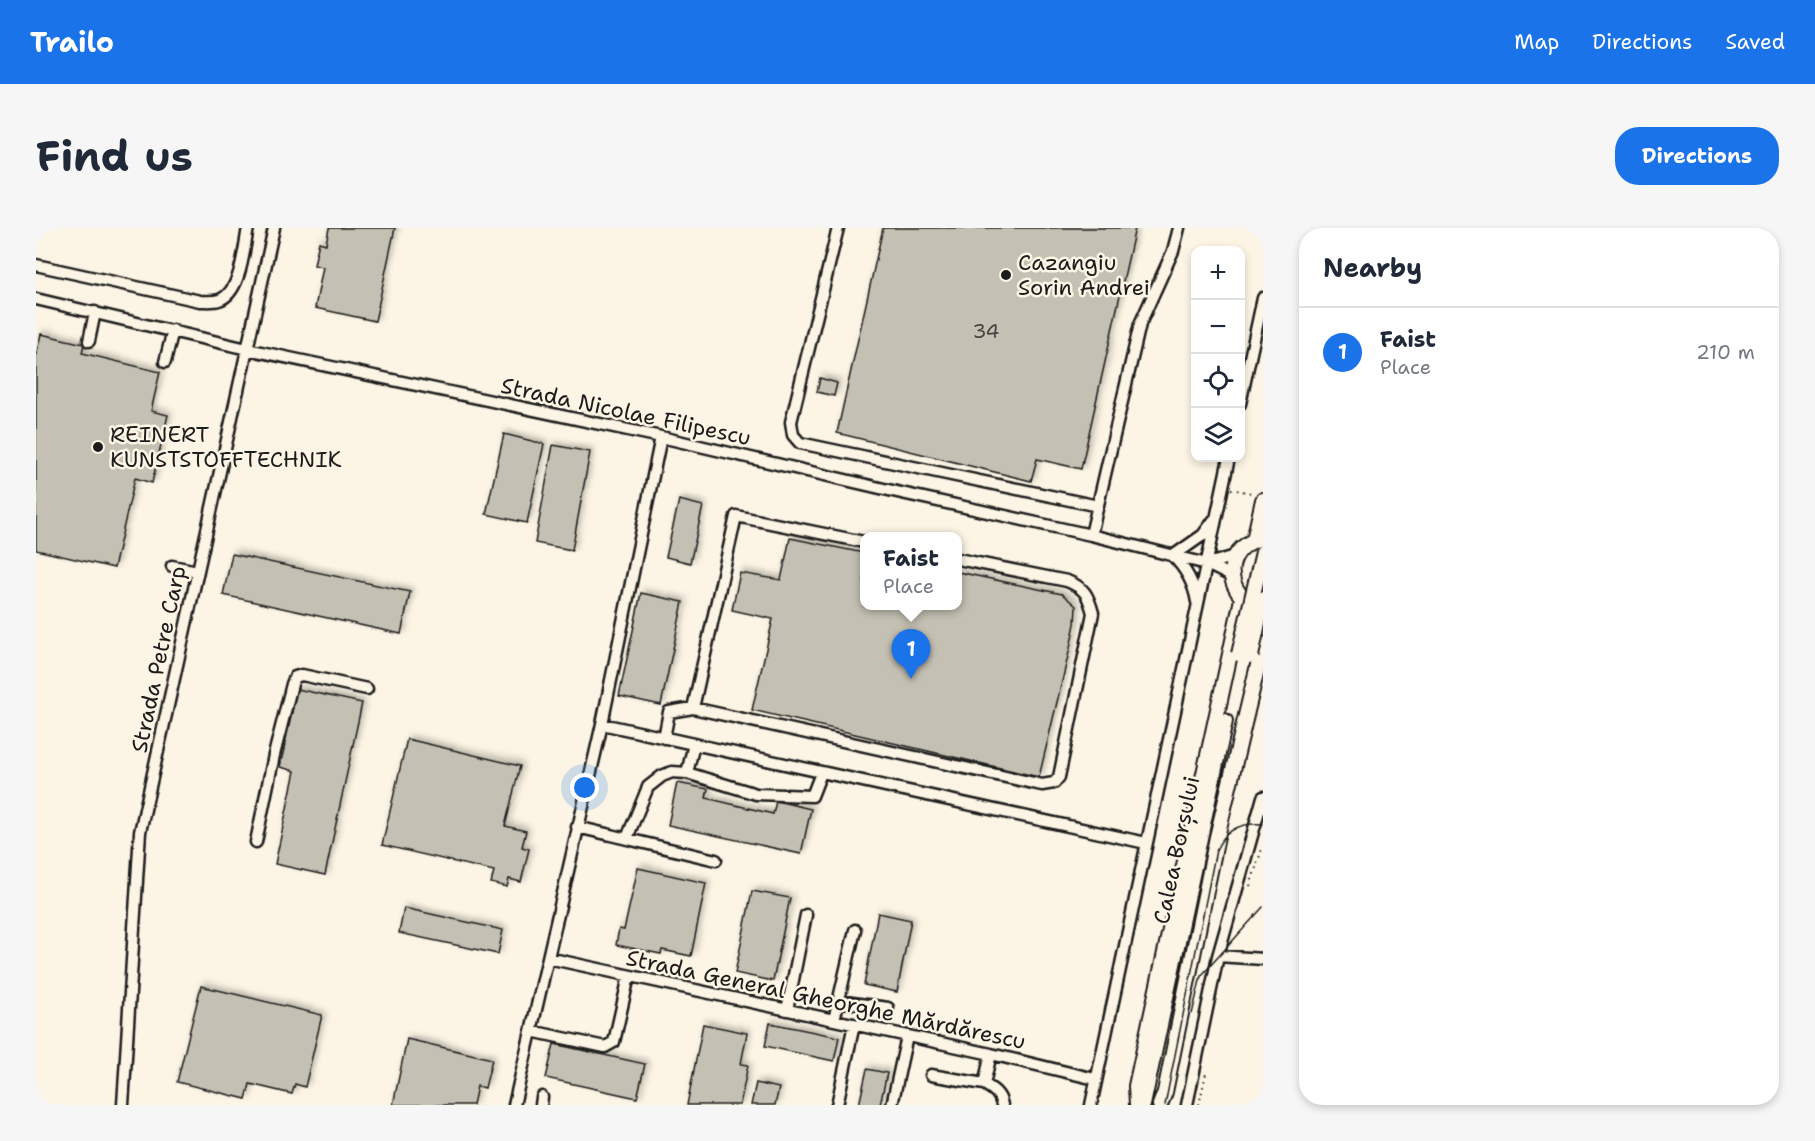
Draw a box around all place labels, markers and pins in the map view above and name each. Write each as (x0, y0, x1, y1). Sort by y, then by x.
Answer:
place label: Cazangiu Sorin Andrei (1018, 248, 1150, 302)
marker: Cazangiu Sorin Andrei (999, 268, 1013, 282)
place label: REINERT KUNSTSTOFFTECHNIK (110, 420, 342, 474)
marker: REINERT KUNSTSTOFFTECHNIK (91, 440, 105, 454)
pin: 1 (892, 630, 930, 679)

